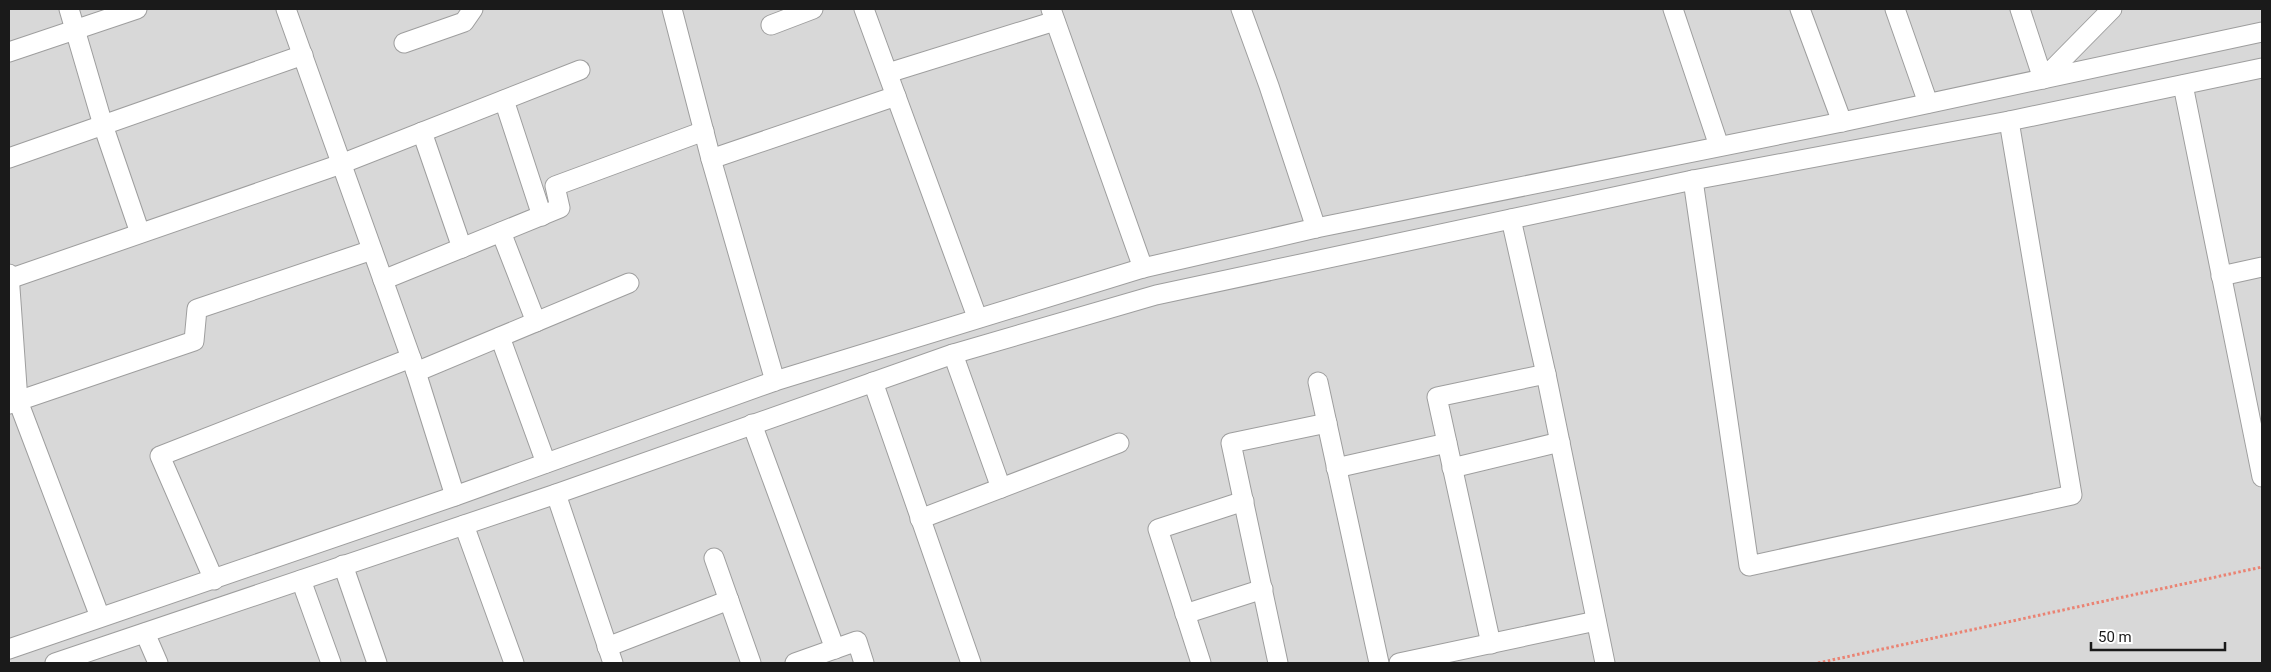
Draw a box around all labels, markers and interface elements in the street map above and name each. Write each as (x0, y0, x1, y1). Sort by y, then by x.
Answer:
scale bar (2091, 620, 2225, 652)
text: 50 m (2098, 628, 2132, 646)

